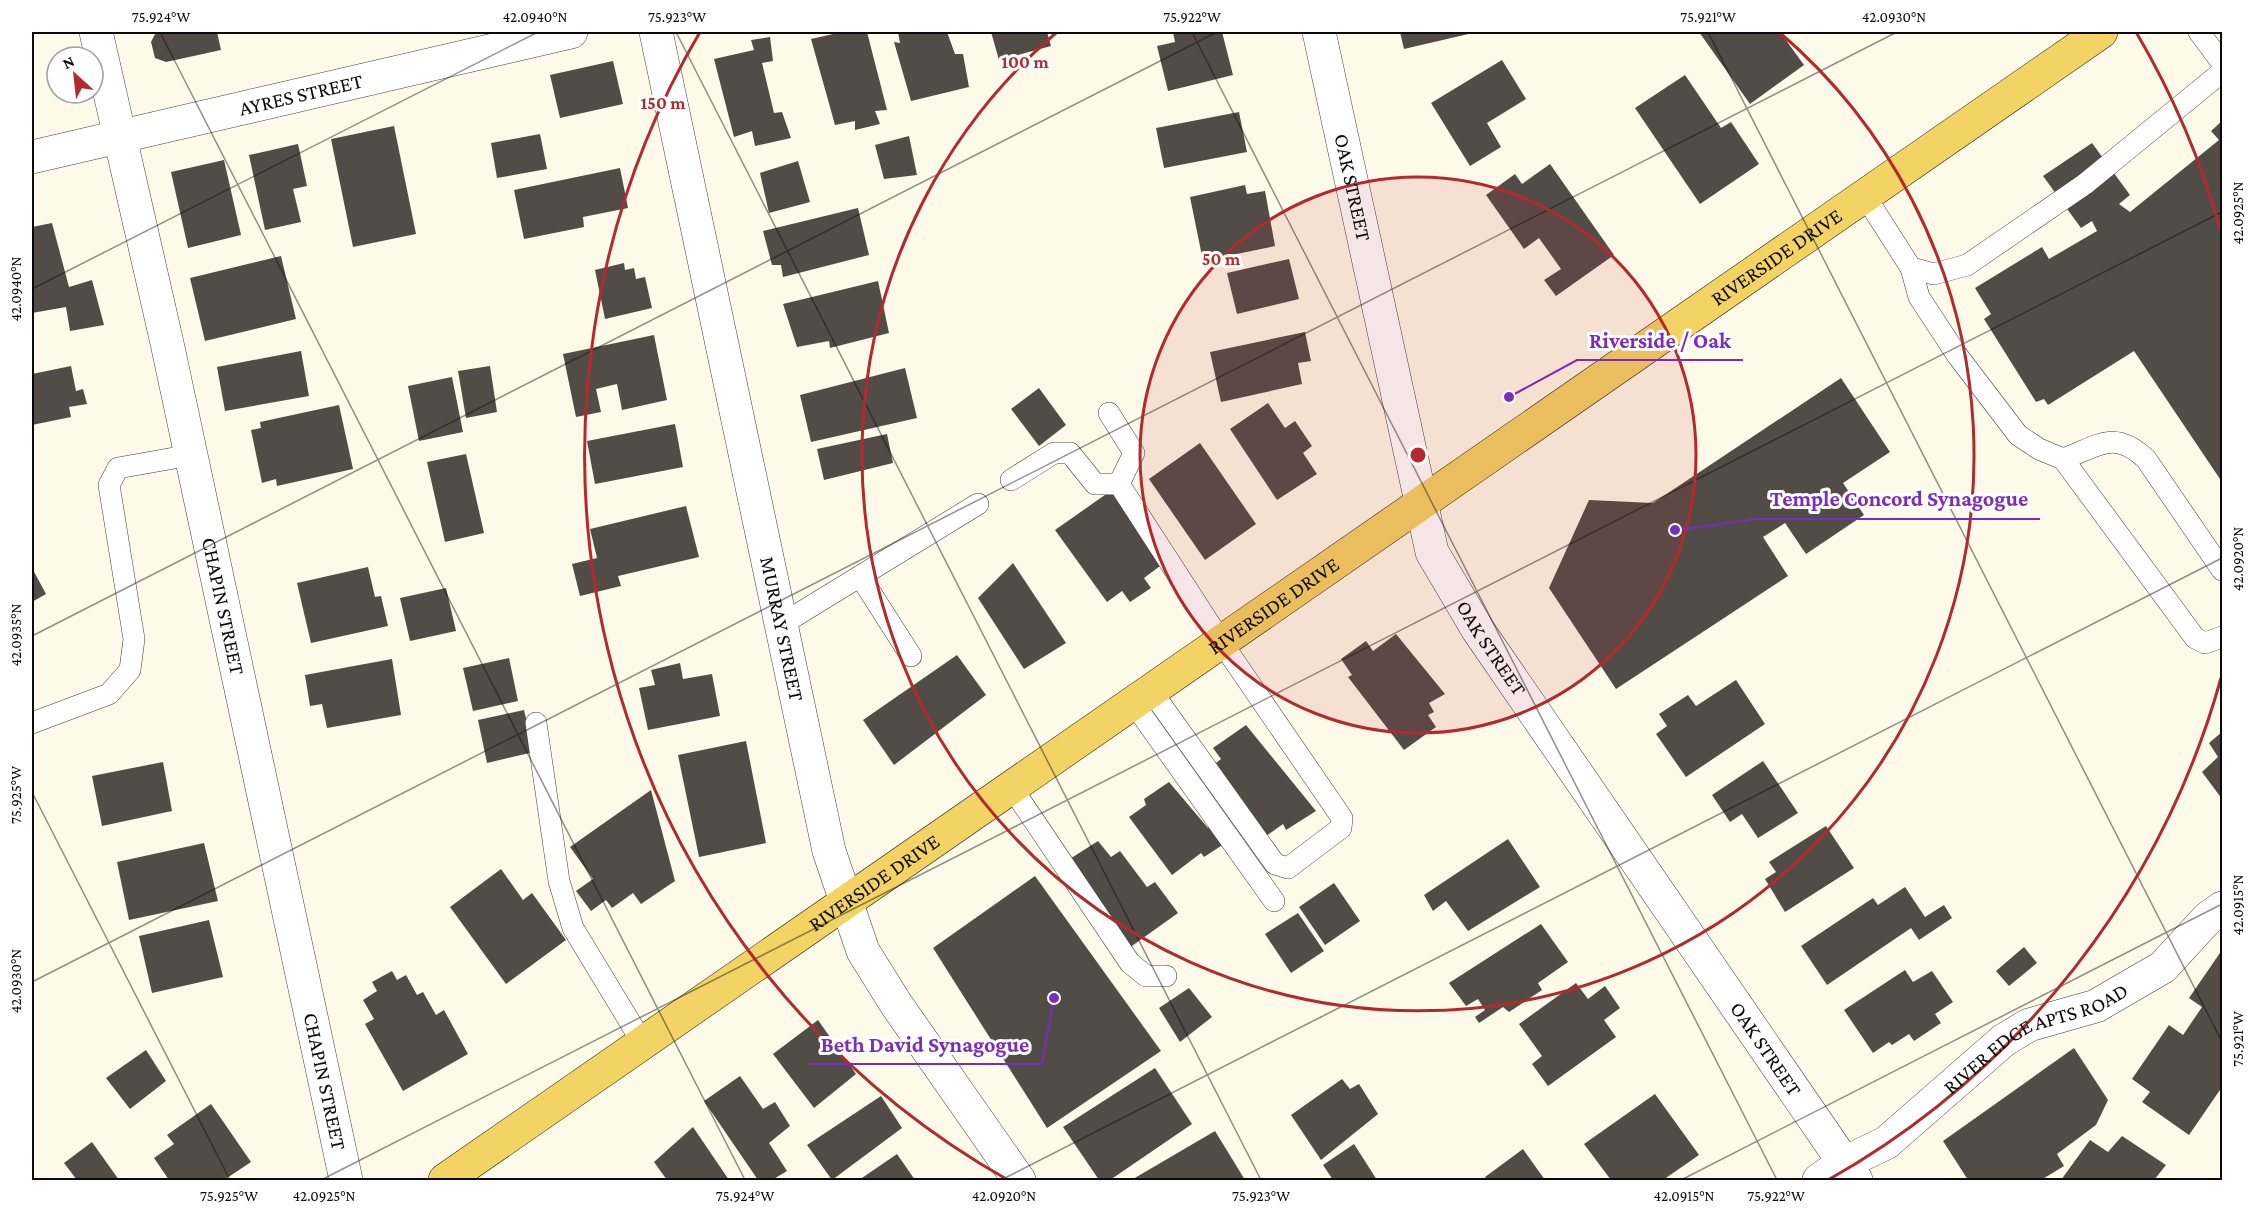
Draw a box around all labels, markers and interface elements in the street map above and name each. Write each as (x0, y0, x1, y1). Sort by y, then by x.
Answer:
text: 75.924°W (132, 9, 190, 25)
text: 42.0940°N (503, 9, 568, 25)
text: 75.923°W (648, 9, 706, 25)
text: 75.922°W (1163, 9, 1221, 25)
text: 75.921°W (1680, 9, 1736, 25)
text: 42.0930°N (1862, 9, 1926, 25)
north arrow (45, 45, 105, 105)
text: N (60, 52, 77, 72)
text: 100 m (1001, 52, 1049, 72)
street label: AYRES STREET (237, 69, 366, 121)
text: 150 m (640, 93, 686, 113)
street label: OAK STREET (1329, 132, 1376, 244)
text: 42.0925°N (2230, 181, 2246, 244)
street label: RIVERSIDE DRIVE (1706, 203, 1846, 311)
text: 50 m (1202, 249, 1241, 269)
text: 42.0940°N (8, 256, 24, 321)
callout: Riverside / Oak (1577, 320, 1743, 360)
text: Riverside / Oak (1589, 328, 1732, 353)
centre of rings (1408, 445, 1428, 465)
callout: Temple Concord Synagogue (1757, 479, 2040, 519)
text: Temple Concord Synagogue (1770, 486, 2028, 511)
text: 42.0920°N (2230, 527, 2246, 591)
street label: CHAPIN STREET (197, 535, 250, 677)
street label: RIVERSIDE DRIVE (1203, 552, 1343, 659)
street label: MURRAY STREET (755, 554, 809, 704)
street label: OAK STREET (1451, 596, 1532, 701)
text: 42.0935°N (8, 603, 24, 666)
text: 75.925°W (8, 766, 24, 824)
street label: RIVERSIDE DRIVE (804, 829, 944, 936)
text: 42.0915°N (2230, 874, 2246, 935)
text: 42.0930°N (8, 949, 24, 1013)
street label: RIVER EDGE APTS ROAD (1939, 978, 2132, 1099)
street label: OAK STREET (1725, 997, 1807, 1101)
street label: CHAPIN STREET (299, 1010, 351, 1153)
text: 75.921°W (2230, 1011, 2246, 1067)
callout: Beth David Synagogue (809, 1024, 1042, 1064)
text: Beth David Synagogue (821, 1032, 1029, 1057)
text: 75.925°W (200, 1188, 258, 1204)
text: 42.0925°N (293, 1188, 356, 1204)
text: 75.924°W (716, 1188, 774, 1204)
text: 42.0920°N (972, 1188, 1036, 1204)
text: 75.923°W (1232, 1188, 1290, 1204)
text: 42.0915°N (1654, 1188, 1715, 1204)
text: 75.922°W (1747, 1188, 1805, 1204)

